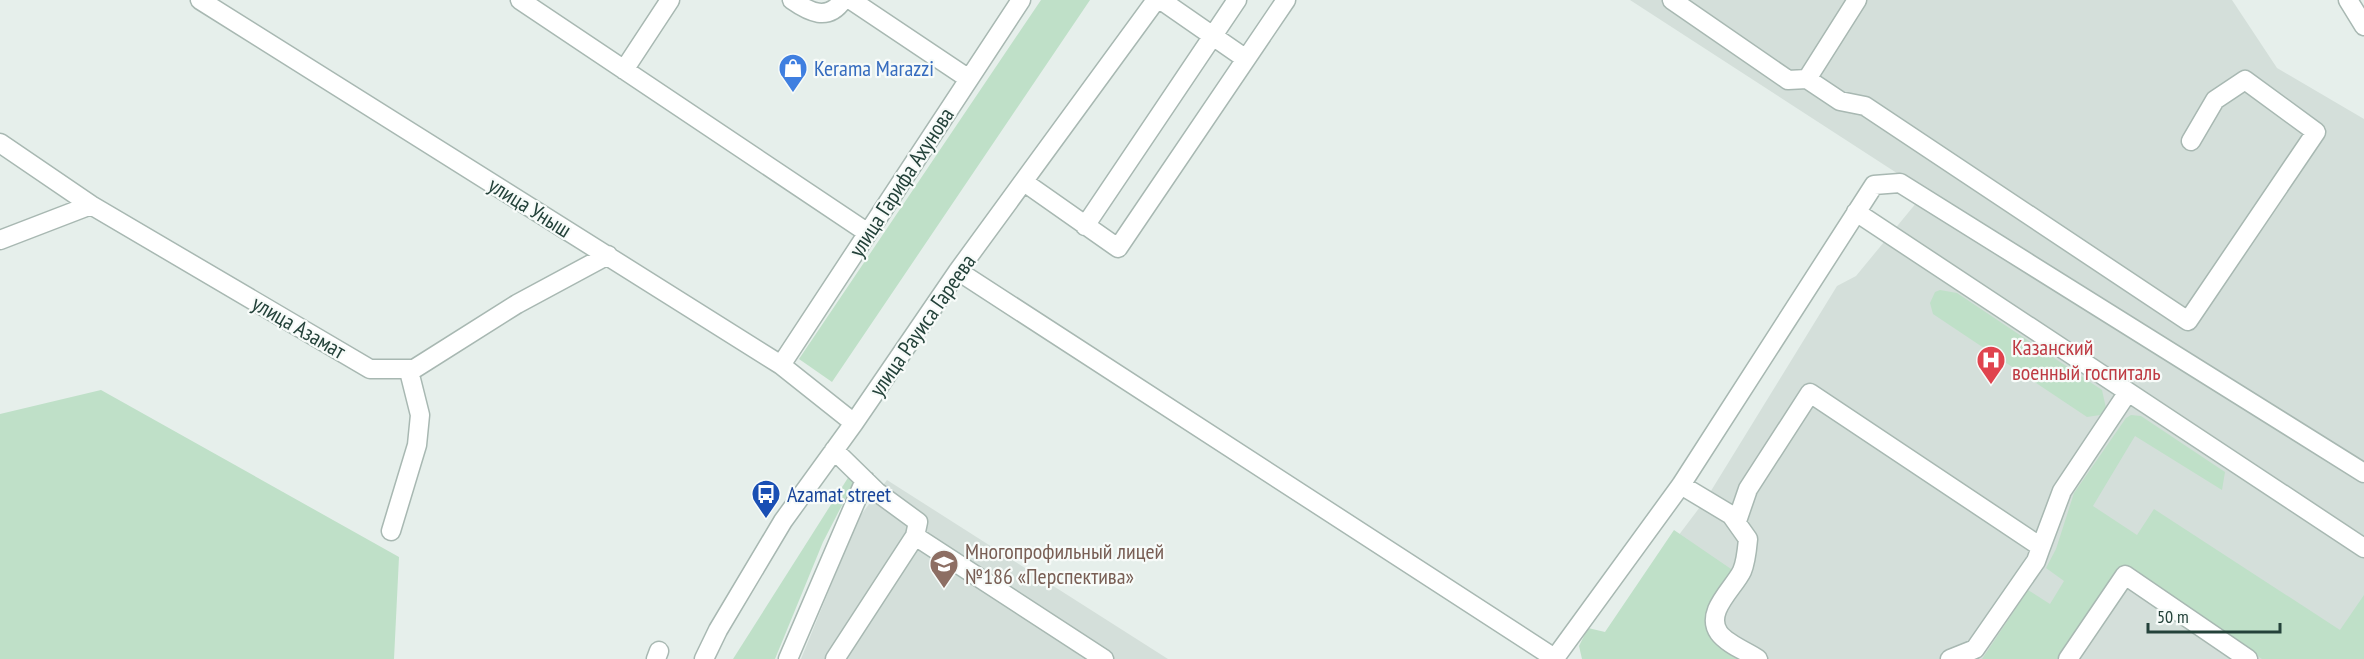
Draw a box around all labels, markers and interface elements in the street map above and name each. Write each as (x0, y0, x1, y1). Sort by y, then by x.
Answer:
shop icon: Kerama Marazzi (777, 52, 809, 94)
place label: Kerama Marazzi (814, 54, 934, 82)
street label: улица Гарифа Ахунова (842, 102, 960, 262)
street label: улица Уныш (483, 171, 577, 243)
street label: улица Рауиса Гареева (863, 249, 981, 401)
street label: улица Азамат (247, 289, 352, 365)
place label: Казанский военный госпиталь (2012, 333, 2161, 386)
hospital icon: Казанский военный госпиталь (1975, 344, 2007, 386)
bus stop icon: Azamat street (750, 478, 782, 520)
place label: Azamat street (787, 480, 891, 508)
place label: Многопрофильный лицей №186 «Перспектива» (965, 537, 1164, 590)
school or university icon: Многопрофильный лицей №186 «Перспектива» (928, 548, 960, 590)
scale bar (2148, 596, 2280, 634)
text: 50 m (2157, 605, 2189, 628)

